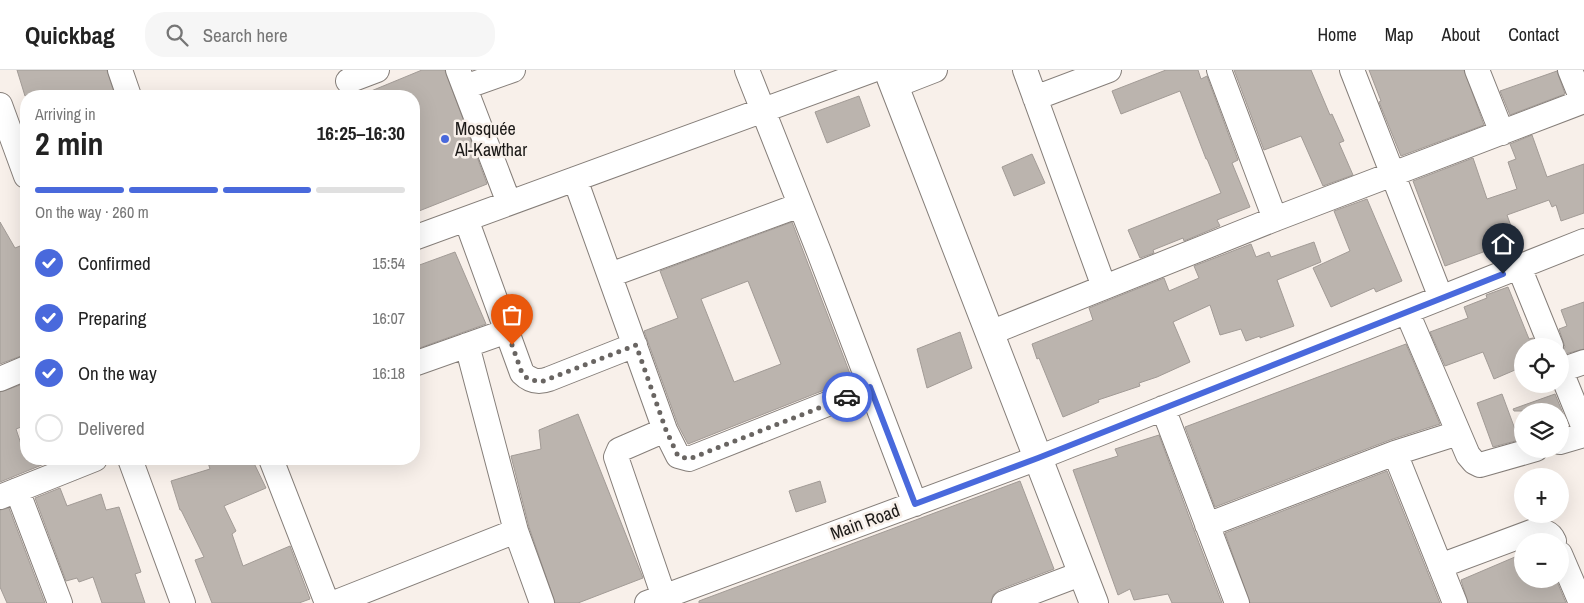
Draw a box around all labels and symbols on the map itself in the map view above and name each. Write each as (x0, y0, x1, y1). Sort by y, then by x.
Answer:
place label: Mosquée Al-Kawthar (454, 116, 527, 162)
marker: Mosquée Al-Kawthar (439, 133, 451, 145)
pin (1482, 223, 1524, 274)
pin (491, 294, 533, 345)
courier (822, 372, 872, 422)
street label: Main Road (827, 497, 903, 546)

